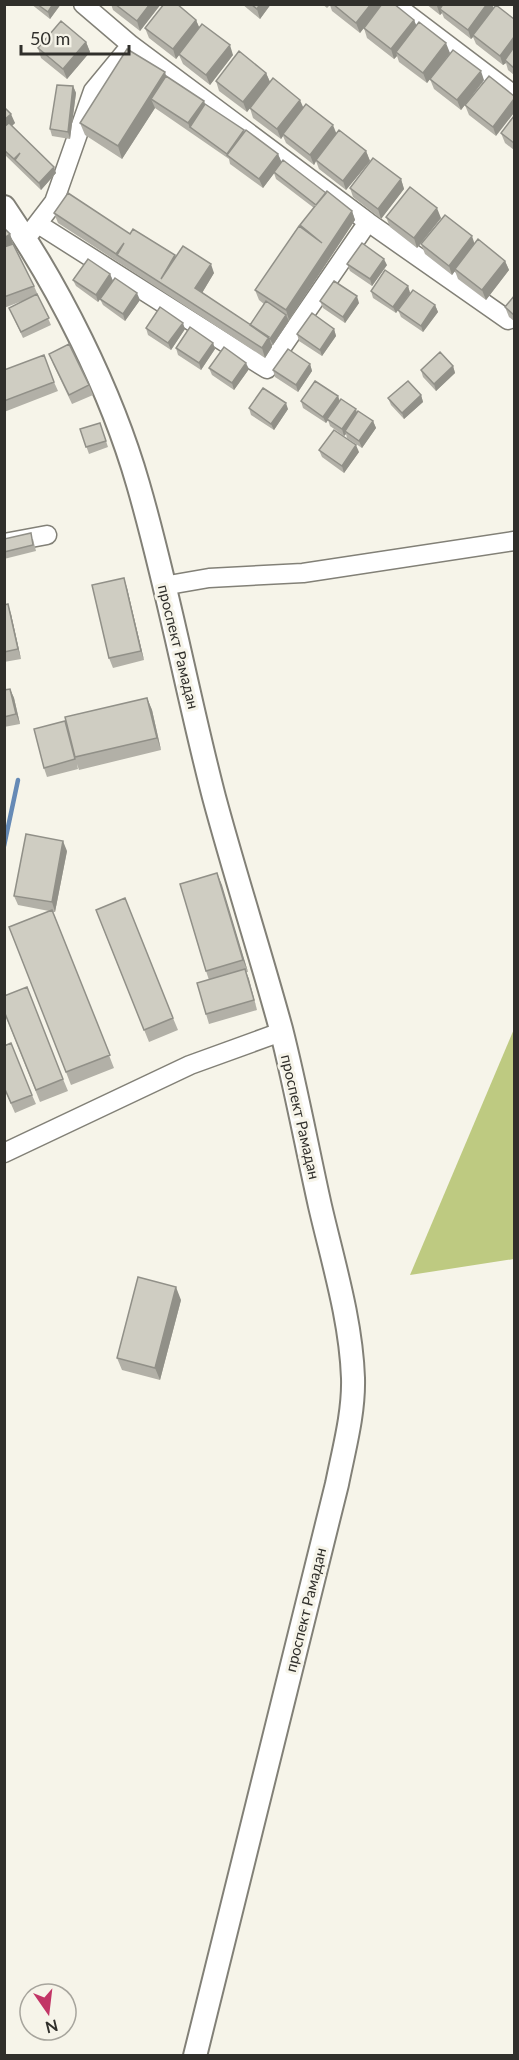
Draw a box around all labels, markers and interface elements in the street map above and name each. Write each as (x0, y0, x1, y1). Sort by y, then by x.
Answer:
scale bar (21, 18, 129, 56)
text: 50 m (30, 27, 70, 49)
street label: проспект Рамадан (155, 583, 203, 711)
street label: проспект Рамадан (278, 1053, 324, 1181)
street label: проспект Рамадан (281, 1546, 329, 1674)
north arrow (18, 1982, 78, 2042)
text: N (43, 2016, 60, 2038)

